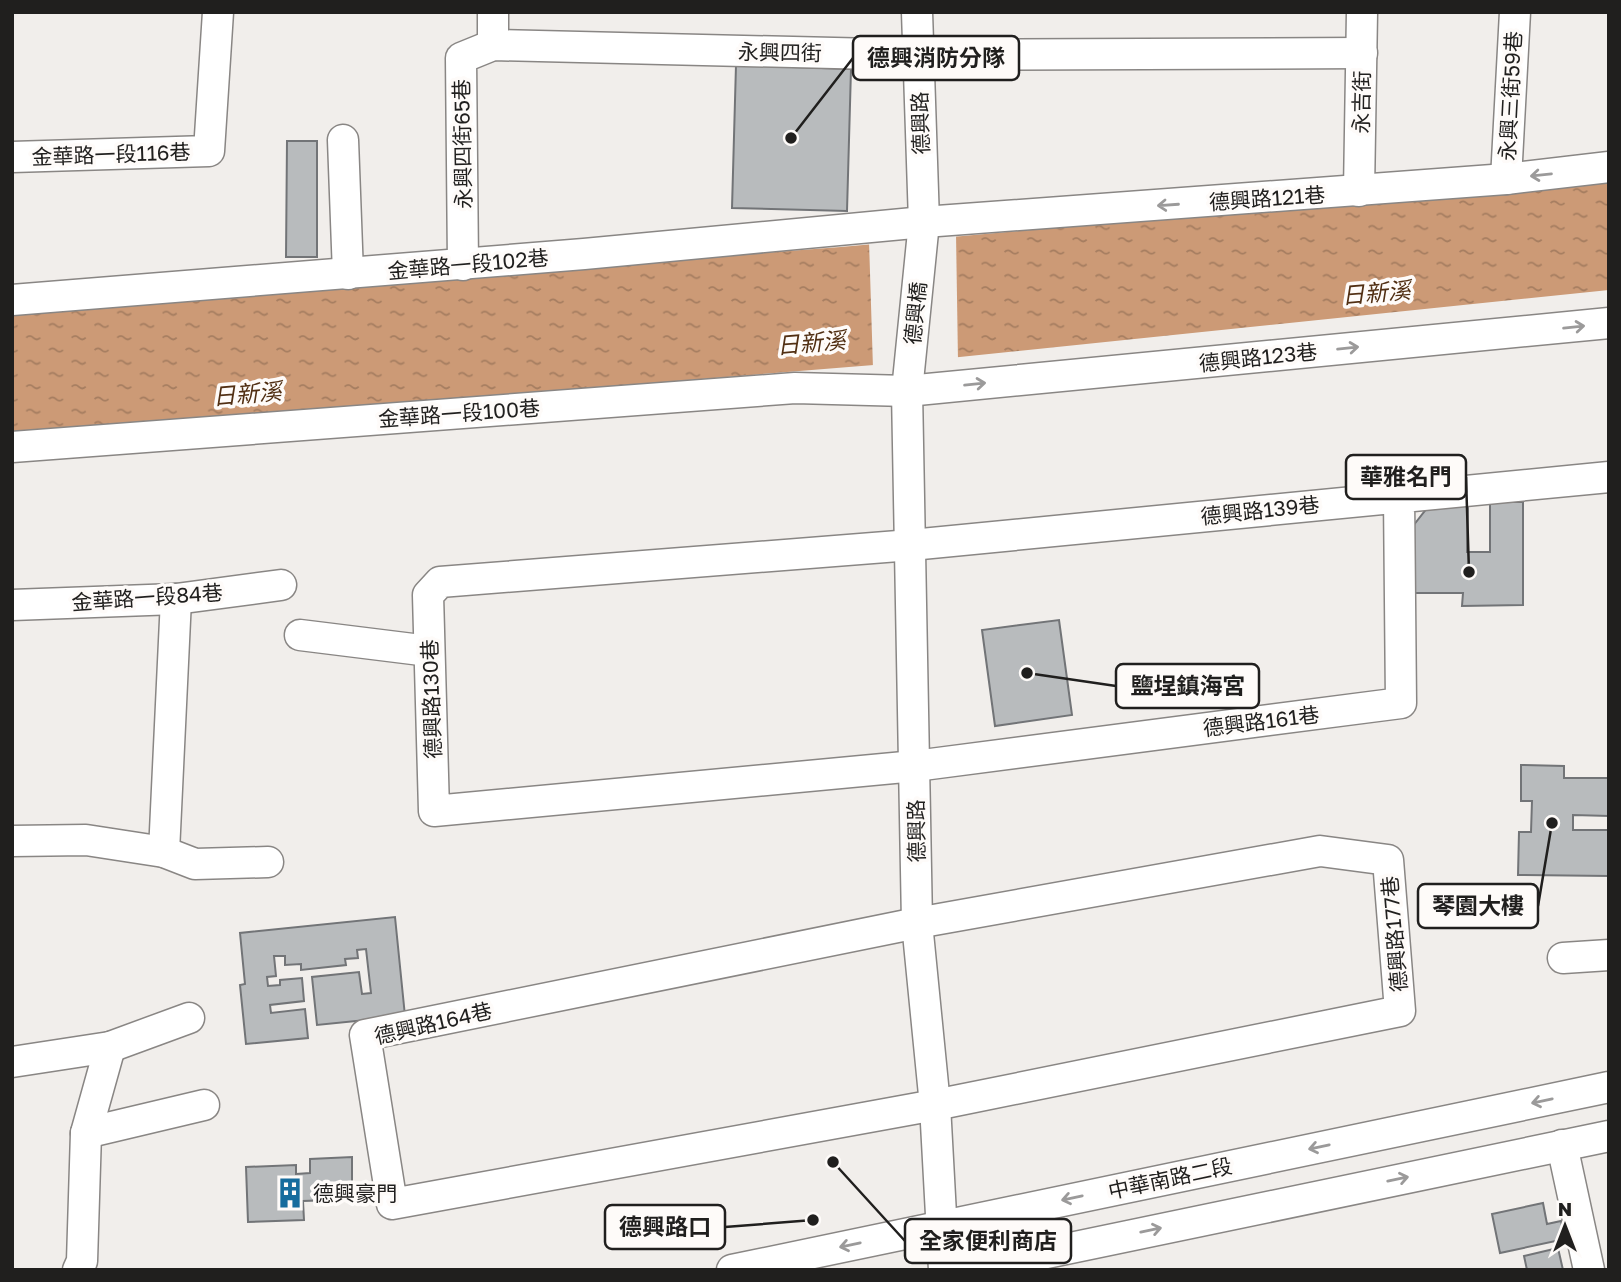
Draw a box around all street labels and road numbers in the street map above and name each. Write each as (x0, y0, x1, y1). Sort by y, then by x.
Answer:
street label: 永興三街59巷 (1494, 30, 1526, 162)
street label: 永興四街 (738, 38, 822, 66)
street label: 永吉街 (1347, 70, 1375, 134)
street label: 永興四街65巷 (448, 79, 476, 209)
street label: 德興路 (906, 91, 934, 155)
street label: 金華路一段116巷 (31, 138, 191, 170)
street label: 德興路121巷 (1208, 181, 1326, 215)
street label: 金華路一段102巷 (386, 244, 550, 284)
street label: 德興橋 (899, 280, 931, 346)
street label: 德興路123巷 (1198, 338, 1318, 376)
street label: 金華路一段100巷 (377, 394, 541, 432)
street label: 德興路139巷 (1199, 491, 1321, 529)
street label: 金華路一段84巷 (70, 579, 224, 615)
street label: 德興路130巷 (416, 639, 446, 759)
street label: 德興路161巷 (1201, 701, 1321, 741)
street label: 德興路 (902, 799, 930, 863)
street label: 德興路177巷 (1376, 875, 1412, 993)
street label: 德興路164巷 (372, 997, 494, 1049)
street label: 中華南路二段 (1106, 1152, 1234, 1204)

